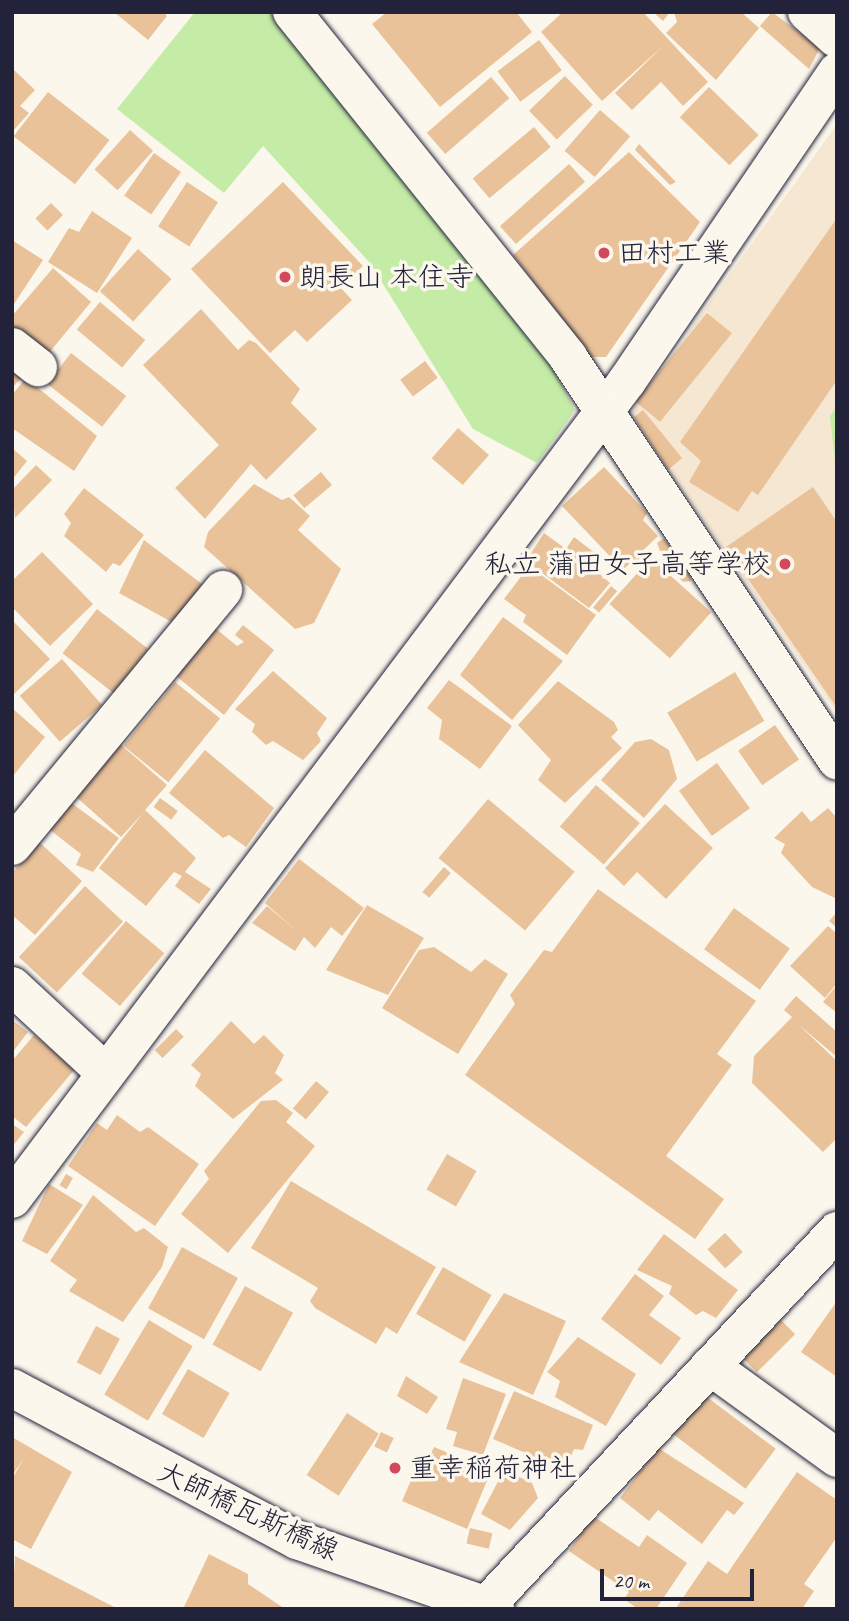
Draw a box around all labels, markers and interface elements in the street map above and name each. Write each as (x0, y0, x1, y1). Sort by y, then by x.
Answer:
place label: 田村工業 (618, 236, 730, 270)
marker: 田村工業 (596, 245, 612, 261)
place label: 朗長山 本住寺 (299, 260, 474, 294)
marker: 朗長山 本住寺 (277, 269, 293, 285)
place label: 私立 蒲田女子高等学校 (484, 547, 771, 581)
marker: 私立 蒲田女子高等学校 (777, 556, 793, 572)
place label: 重幸稲荷神社 (409, 1451, 577, 1485)
street label: 大師橋瓦斯橋線 (152, 1454, 344, 1568)
marker: 重幸稲荷神社 (387, 1460, 403, 1476)
scale bar (604, 1554, 758, 1598)
text: 20 m (613, 1568, 649, 1594)

